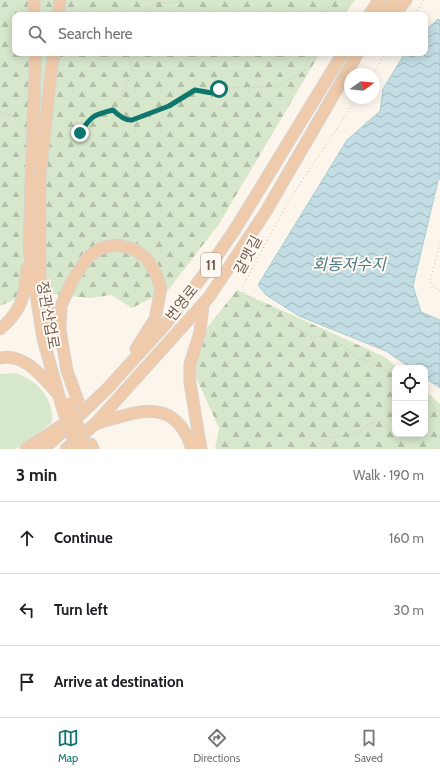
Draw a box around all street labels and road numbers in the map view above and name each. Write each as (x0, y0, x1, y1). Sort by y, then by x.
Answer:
street label: 갈맷길 (230, 232, 266, 278)
road number: 11 (201, 253, 221, 277)
street label: 정관산업로 (33, 279, 63, 351)
street label: 번영로 (162, 281, 202, 325)

